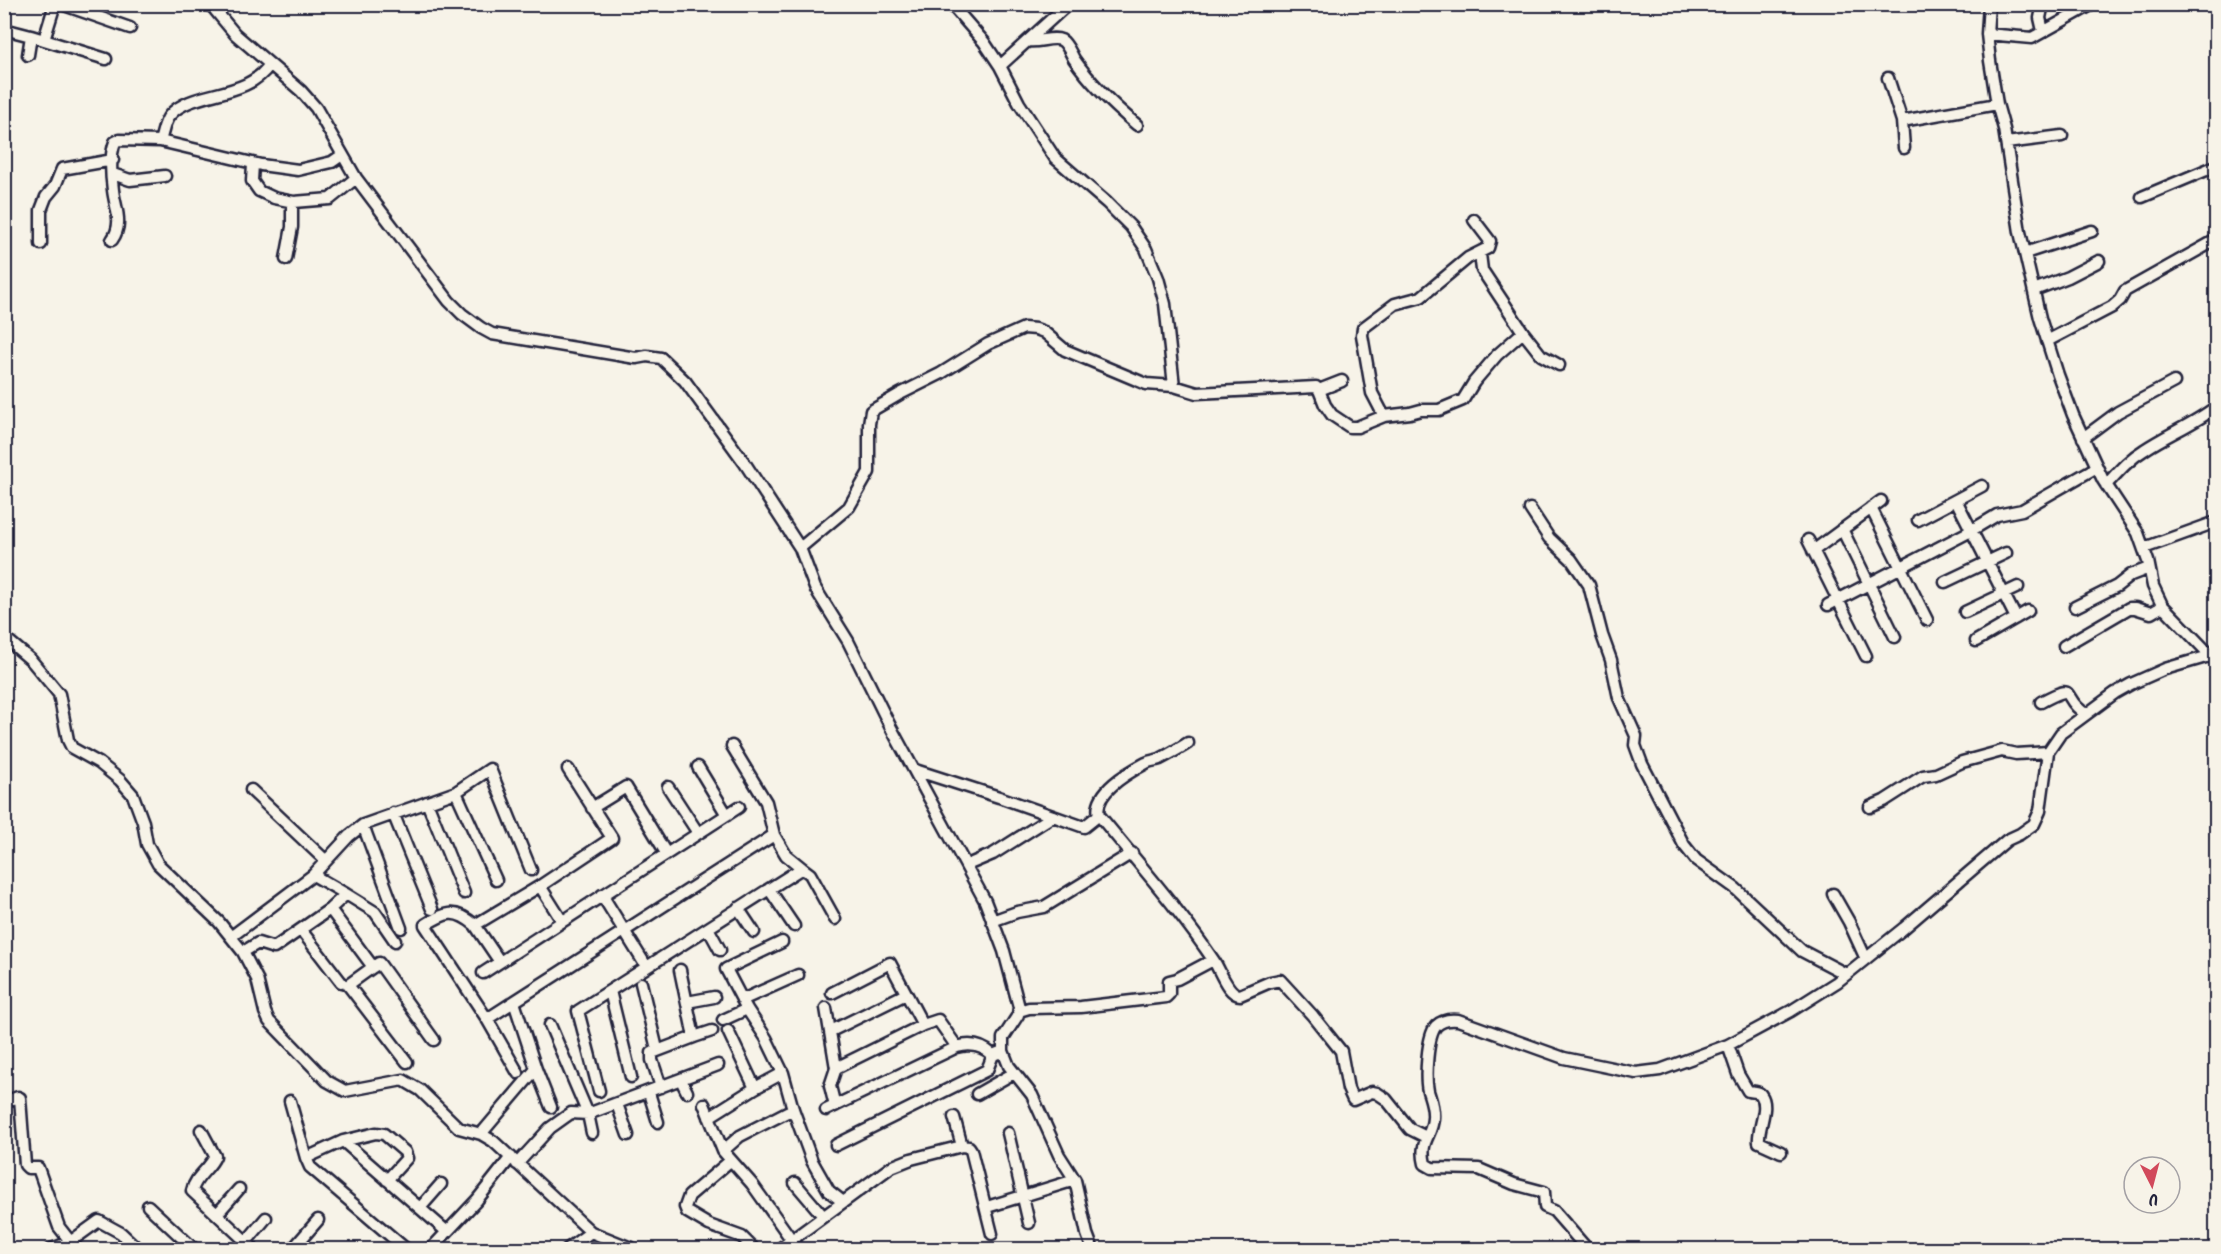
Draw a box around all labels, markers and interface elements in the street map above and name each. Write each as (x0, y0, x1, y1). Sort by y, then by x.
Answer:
north arrow (2122, 1155, 2182, 1215)
text: U (2147, 1185, 2159, 1211)

